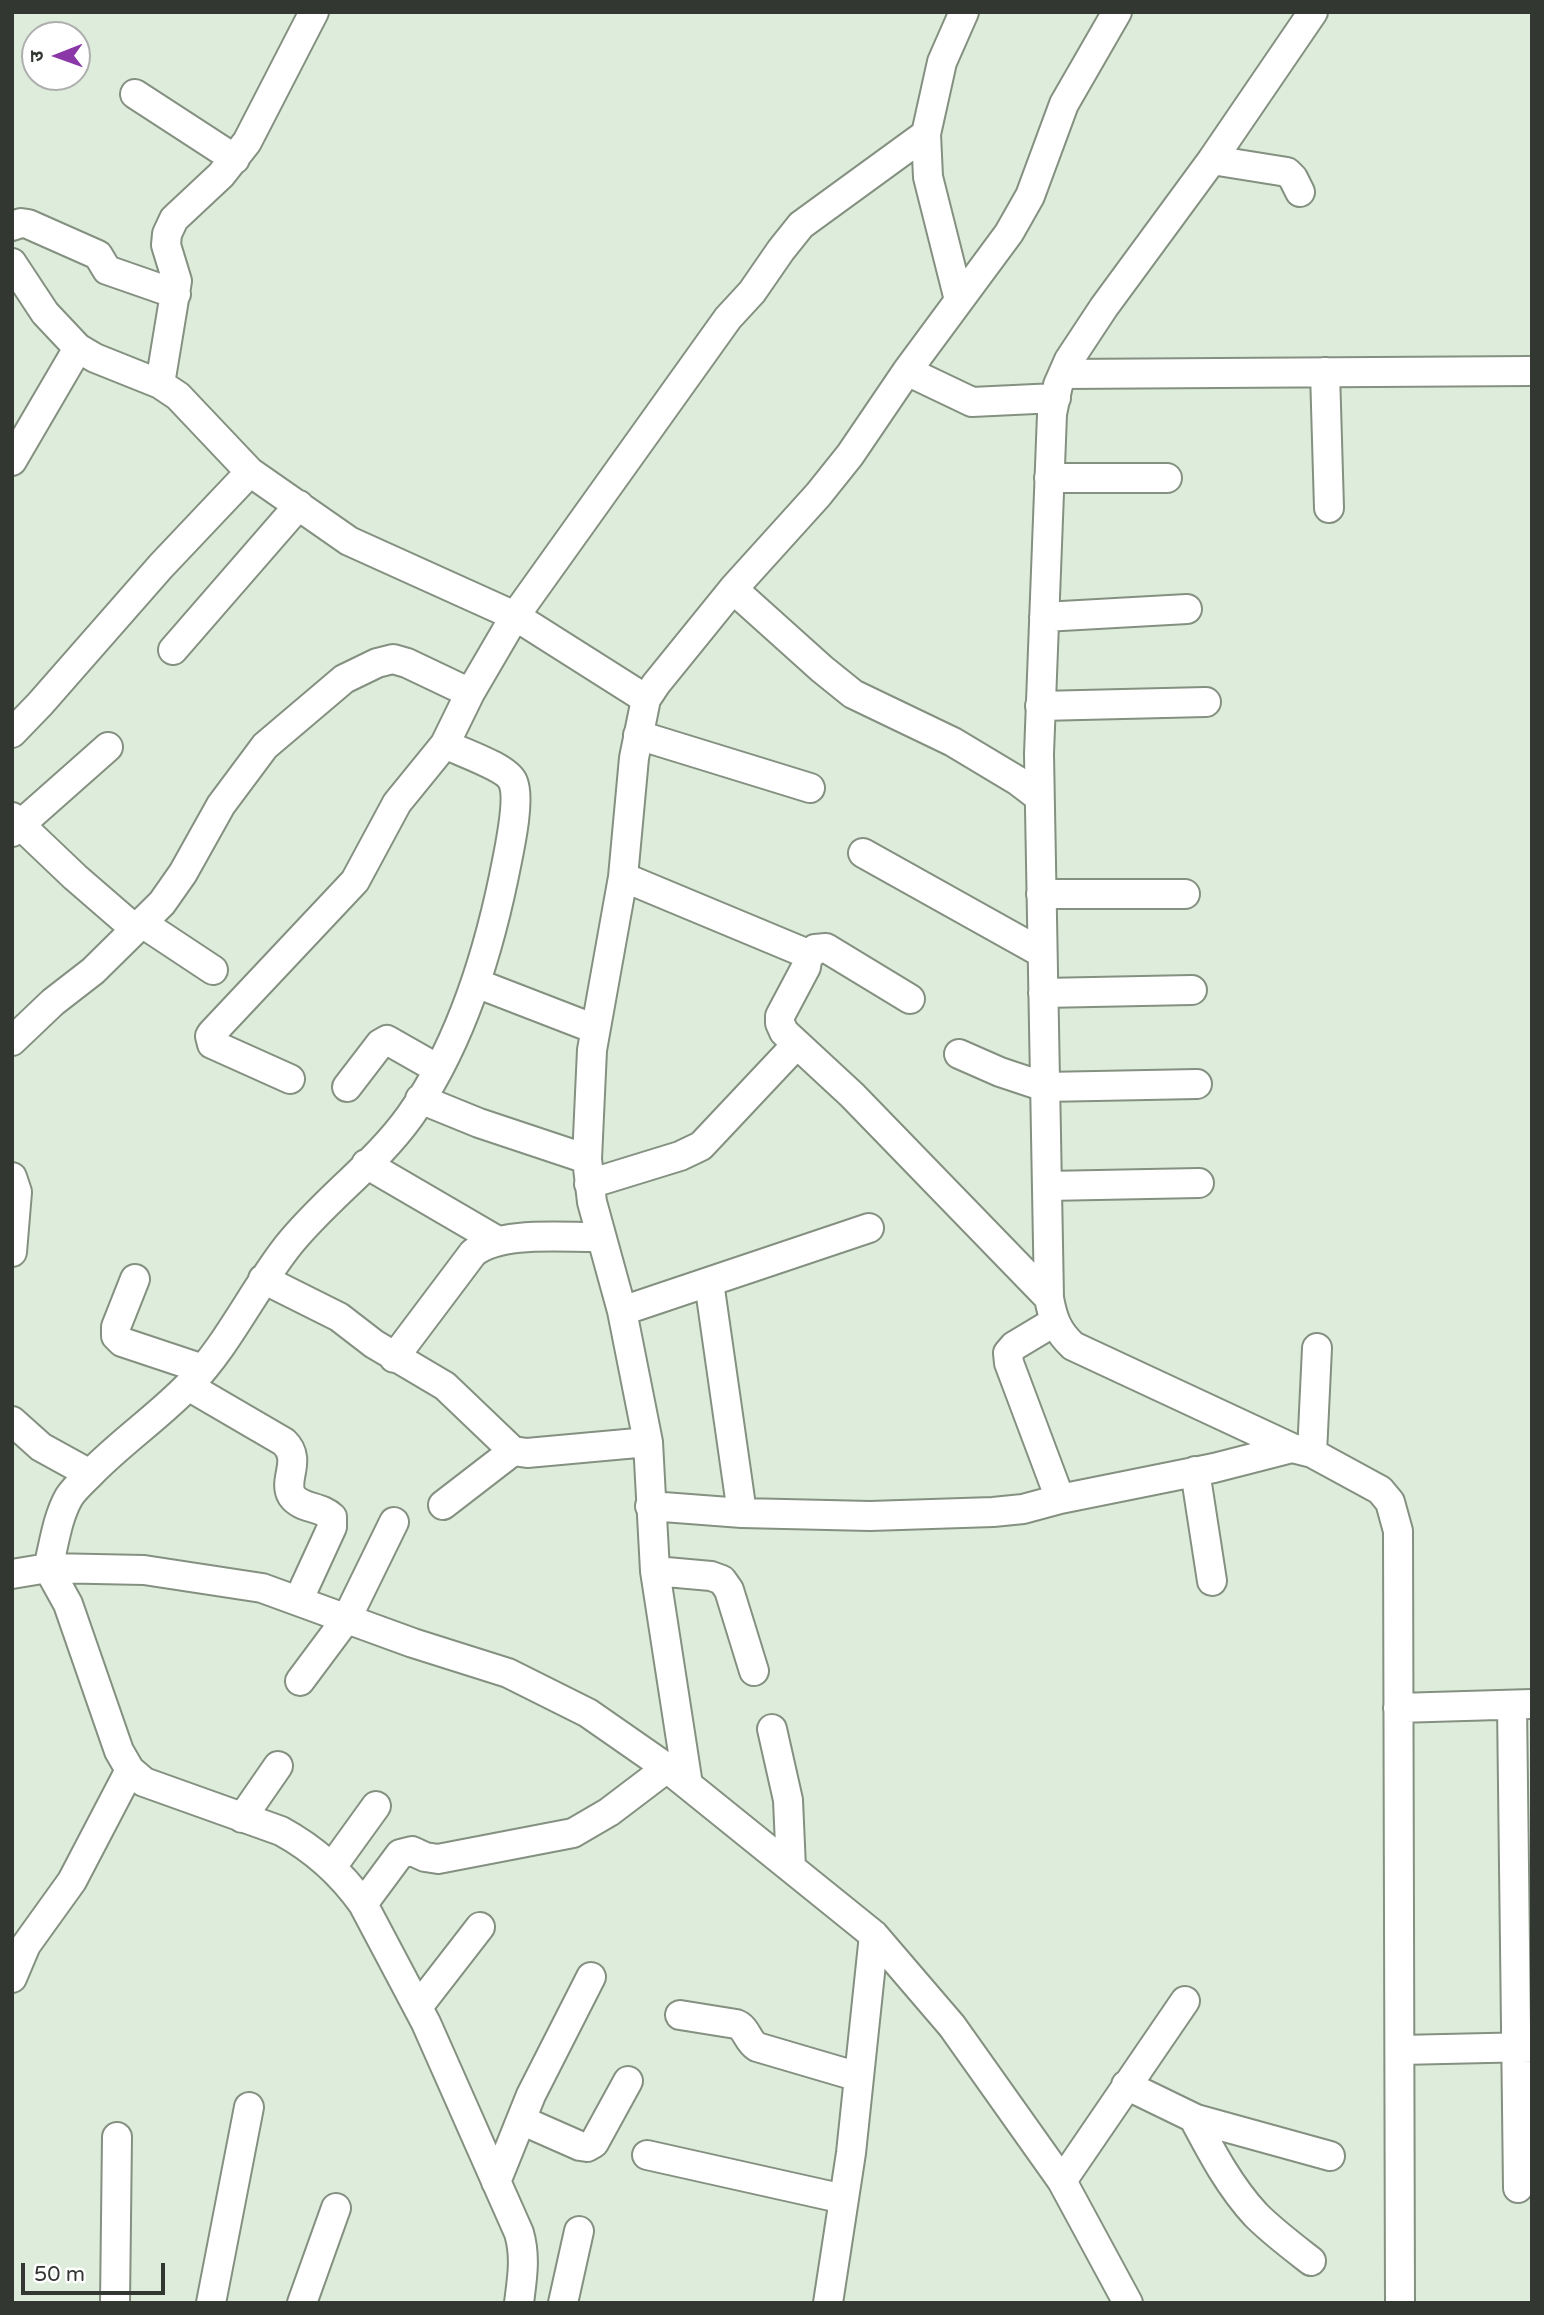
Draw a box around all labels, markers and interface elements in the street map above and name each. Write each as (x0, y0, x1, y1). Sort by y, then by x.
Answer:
north arrow (21, 21, 91, 91)
text: उ (26, 51, 48, 62)
scale bar (24, 2248, 168, 2292)
text: 50 m (34, 2262, 85, 2287)

